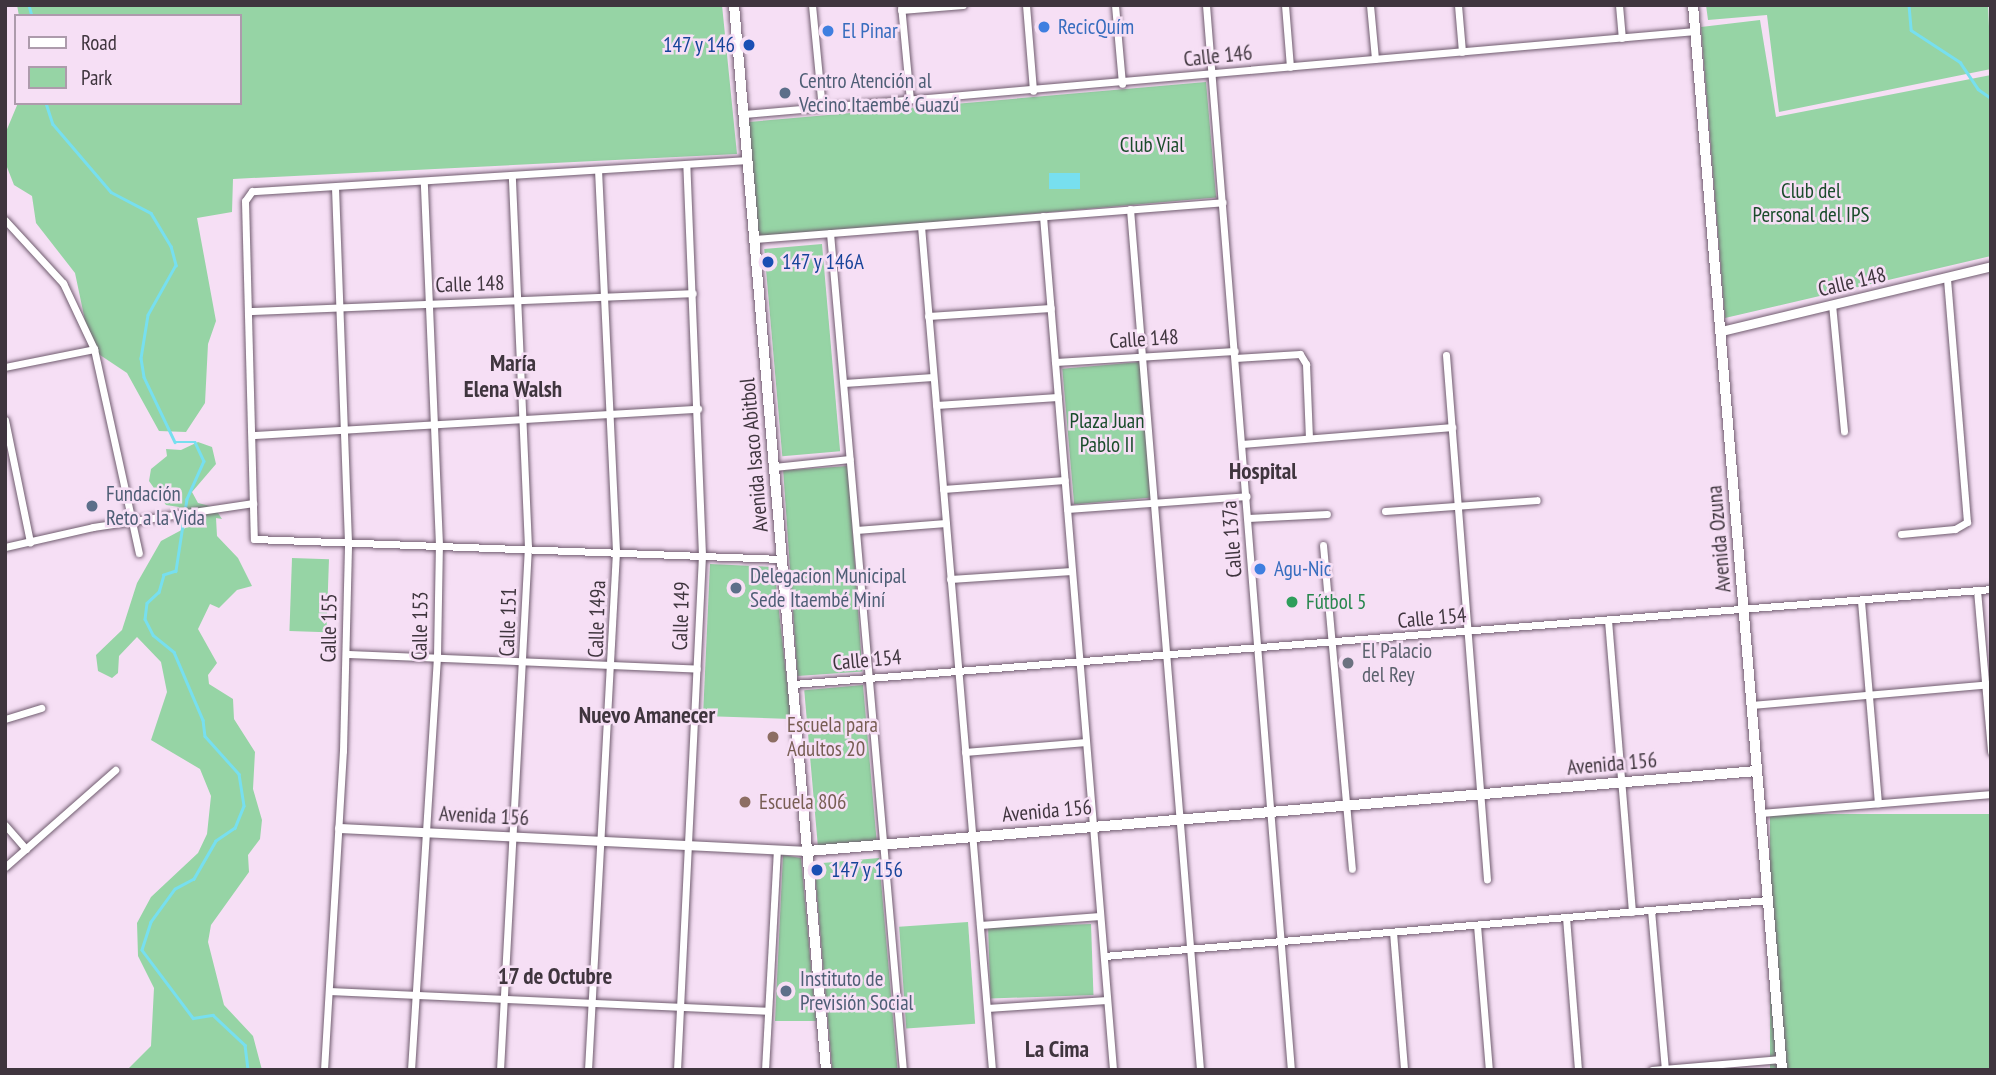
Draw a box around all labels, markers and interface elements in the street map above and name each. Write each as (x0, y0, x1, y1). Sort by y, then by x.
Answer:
legend (14, 14, 242, 105)
place label: RecicQuím (1058, 14, 1134, 40)
place label: El Pinar (842, 18, 898, 44)
marker: RecicQuím (1036, 19, 1052, 35)
marker: El Pinar (820, 23, 836, 39)
text: Road (81, 29, 117, 56)
place label: 147 y 146 (662, 32, 735, 58)
marker: 147 y 146 (741, 37, 757, 53)
street label: Calle 146 (1182, 40, 1254, 72)
text: Park (81, 64, 112, 91)
place label: Centro Atención al Vecino Itaembé Guazú (799, 68, 959, 118)
marker: Centro Atención al Vecino Itaembé Guazú (777, 85, 793, 101)
park label: Club Vial (1120, 132, 1184, 158)
park label: Club del Personal del IPS (1753, 178, 1869, 228)
place label: 147 y 146A (782, 249, 865, 275)
marker: 147 y 146A (760, 254, 776, 270)
street label: Calle 148 (1816, 262, 1888, 302)
street label: Calle 148 (435, 270, 505, 298)
street label: Calle 148 (1109, 324, 1179, 354)
district label: María Elena Walsh (464, 349, 562, 403)
street label: Avenida Isaco Abitbol (735, 377, 773, 533)
park label: Plaza Juan Pablo II (1070, 408, 1144, 458)
district label: Hospital (1229, 457, 1297, 485)
place label: Fundación Reto a la Vida (106, 481, 205, 531)
street label: Avenida Ozuna (1702, 484, 1736, 594)
marker: Fundación Reto a la Vida (84, 498, 100, 514)
street label: Calle 137a (1217, 500, 1247, 578)
place label: Agu-Nic (1274, 556, 1331, 582)
marker: Agu-Nic (1252, 561, 1268, 577)
place label: Delegacion Municipal Sede Itaembé Miní (750, 563, 906, 613)
street label: Calle 149a (583, 580, 611, 658)
marker: Delegacion Municipal Sede Itaembé Miní (728, 580, 744, 596)
street label: Calle 149 (667, 581, 695, 651)
street label: Calle 151 (494, 587, 522, 657)
place label: Fútbol 5 (1306, 589, 1367, 615)
street label: Calle 153 (407, 591, 433, 661)
street label: Calle 155 (316, 593, 342, 663)
marker: Fútbol 5 (1284, 594, 1300, 610)
street label: Calle 154 (1397, 602, 1467, 634)
place label: El Palacio del Rey (1362, 638, 1432, 688)
street label: Calle 154 (832, 644, 902, 676)
marker: El Palacio del Rey (1340, 655, 1356, 671)
district label: Nuevo Amanecer (578, 701, 716, 729)
place label: Escuela para Adultos 20 (787, 712, 878, 762)
marker: Escuela para Adultos 20 (765, 729, 781, 745)
street label: Avenida 156 (1566, 748, 1658, 780)
place label: Escuela 806 (759, 789, 846, 815)
marker: Escuela 806 (737, 794, 753, 810)
street label: Avenida 156 (1001, 795, 1093, 827)
street label: Avenida 156 (438, 801, 530, 831)
place label: 147 y 156 (831, 857, 904, 883)
marker: 147 y 156 (809, 862, 825, 878)
district label: 17 de Octubre (497, 962, 613, 990)
place label: Instituto de Previsión Social (800, 966, 913, 1016)
marker: Instituto de Previsión Social (778, 983, 794, 999)
district label: La Cima (1025, 1035, 1089, 1063)

